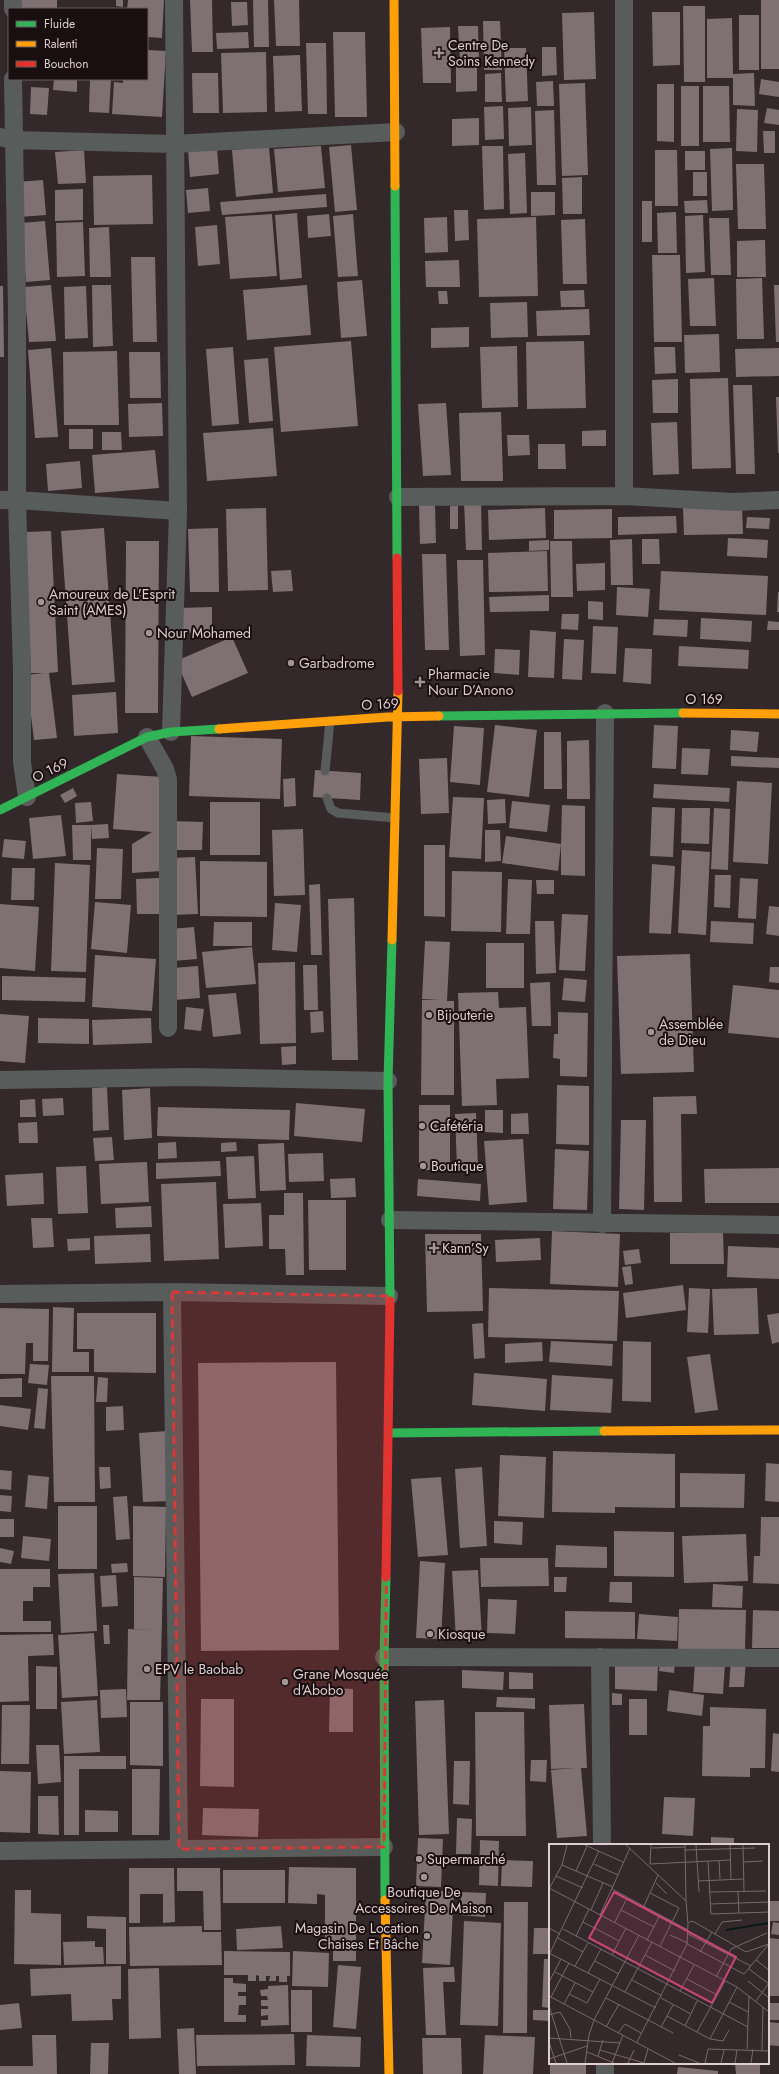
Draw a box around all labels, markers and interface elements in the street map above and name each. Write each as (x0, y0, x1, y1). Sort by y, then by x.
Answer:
legend (8, 8, 148, 80)
text: Fluide (44, 15, 75, 33)
text: Ralenti (44, 35, 78, 53)
place label: Centre De Soins Kennedy (448, 35, 536, 71)
marker: Centre De Soins Kennedy (433, 47, 445, 59)
text: Bouchon (44, 55, 88, 73)
place label: Amoureux de L'Esprit Saint (AMES) (49, 584, 176, 620)
marker: Amoureux de L'Esprit Saint (AMES) (36, 597, 46, 607)
place label: Nour Mohamed (157, 623, 251, 643)
marker: Nour Mohamed (144, 628, 154, 638)
place label: Garbadrome (299, 653, 374, 673)
marker: Garbadrome (286, 658, 296, 668)
place label: Pharmacie Nour D’Anono (428, 664, 514, 700)
marker: Pharmacie Nour D’Anono (415, 677, 425, 687)
street label: O 169 (685, 689, 723, 709)
street label: O 169 (361, 693, 399, 715)
street label: O 169 (29, 753, 71, 787)
place label: Bijouterie (437, 1005, 493, 1025)
marker: Bijouterie (424, 1010, 434, 1020)
place label: Assemblée de Dieu (659, 1014, 723, 1050)
marker: Assemblée de Dieu (646, 1027, 656, 1037)
place label: Cafétéria (430, 1116, 483, 1136)
marker: Cafétéria (417, 1121, 427, 1131)
place label: Boutique (431, 1156, 483, 1176)
marker: Boutique (418, 1161, 428, 1171)
place label: Kann’Sy (442, 1238, 489, 1258)
marker: Kann’Sy (429, 1243, 439, 1253)
place label: Kiosque (438, 1624, 485, 1644)
marker: Kiosque (425, 1629, 435, 1639)
place label: EPV le Baobab (155, 1659, 243, 1679)
marker: EPV le Baobab (142, 1664, 152, 1674)
place label: Grane Mosquée d'Abobo (293, 1664, 389, 1700)
marker: Grane Mosquée d'Abobo (280, 1677, 290, 1687)
inset map (549, 1844, 769, 2064)
place label: Supermarché (427, 1849, 506, 1869)
marker: Supermarché (414, 1854, 424, 1864)
marker: Boutique De Accessoires De Maison (419, 1872, 429, 1882)
place label: Boutique De Accessoires De Maison (355, 1882, 493, 1918)
place label: Magasin De Location Chaises Et Bâche (295, 1918, 419, 1954)
marker: Magasin De Location Chaises Et Bâche (422, 1931, 432, 1941)

